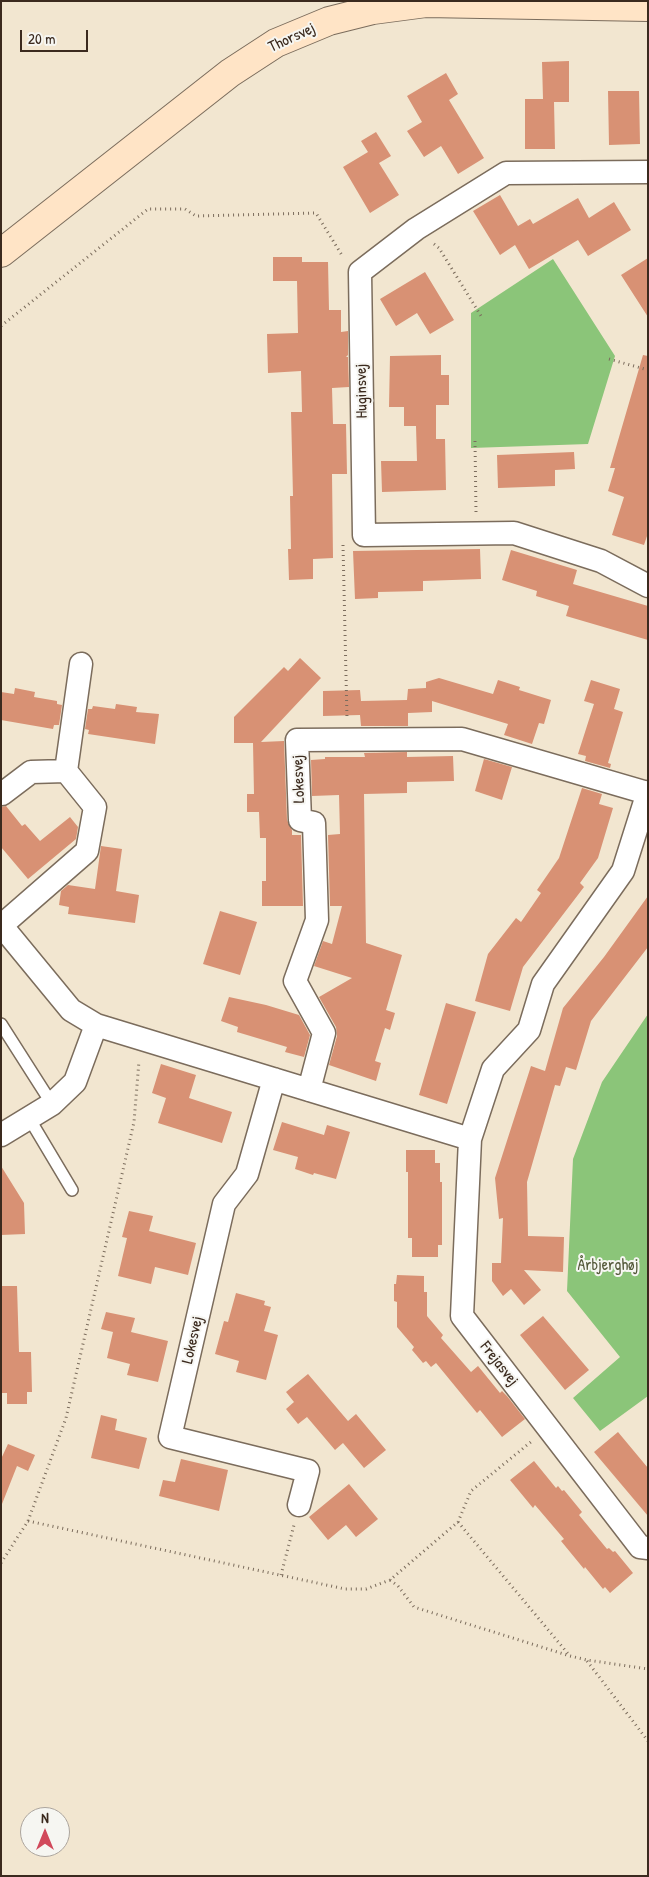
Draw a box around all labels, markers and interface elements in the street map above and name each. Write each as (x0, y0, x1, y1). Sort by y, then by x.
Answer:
street label: Thorsvej (266, 19, 318, 57)
scale bar (22, 20, 90, 52)
text: 20 m (28, 28, 55, 49)
street label: Huginsvej (352, 364, 372, 418)
street label: Lokesvej (289, 755, 309, 803)
park label: Årbjerghøj (577, 1256, 639, 1276)
street label: Lokesvej (178, 1314, 208, 1366)
street label: Frejasvej (476, 1338, 522, 1390)
north arrow (20, 1807, 70, 1857)
text: N (41, 1808, 49, 1827)

